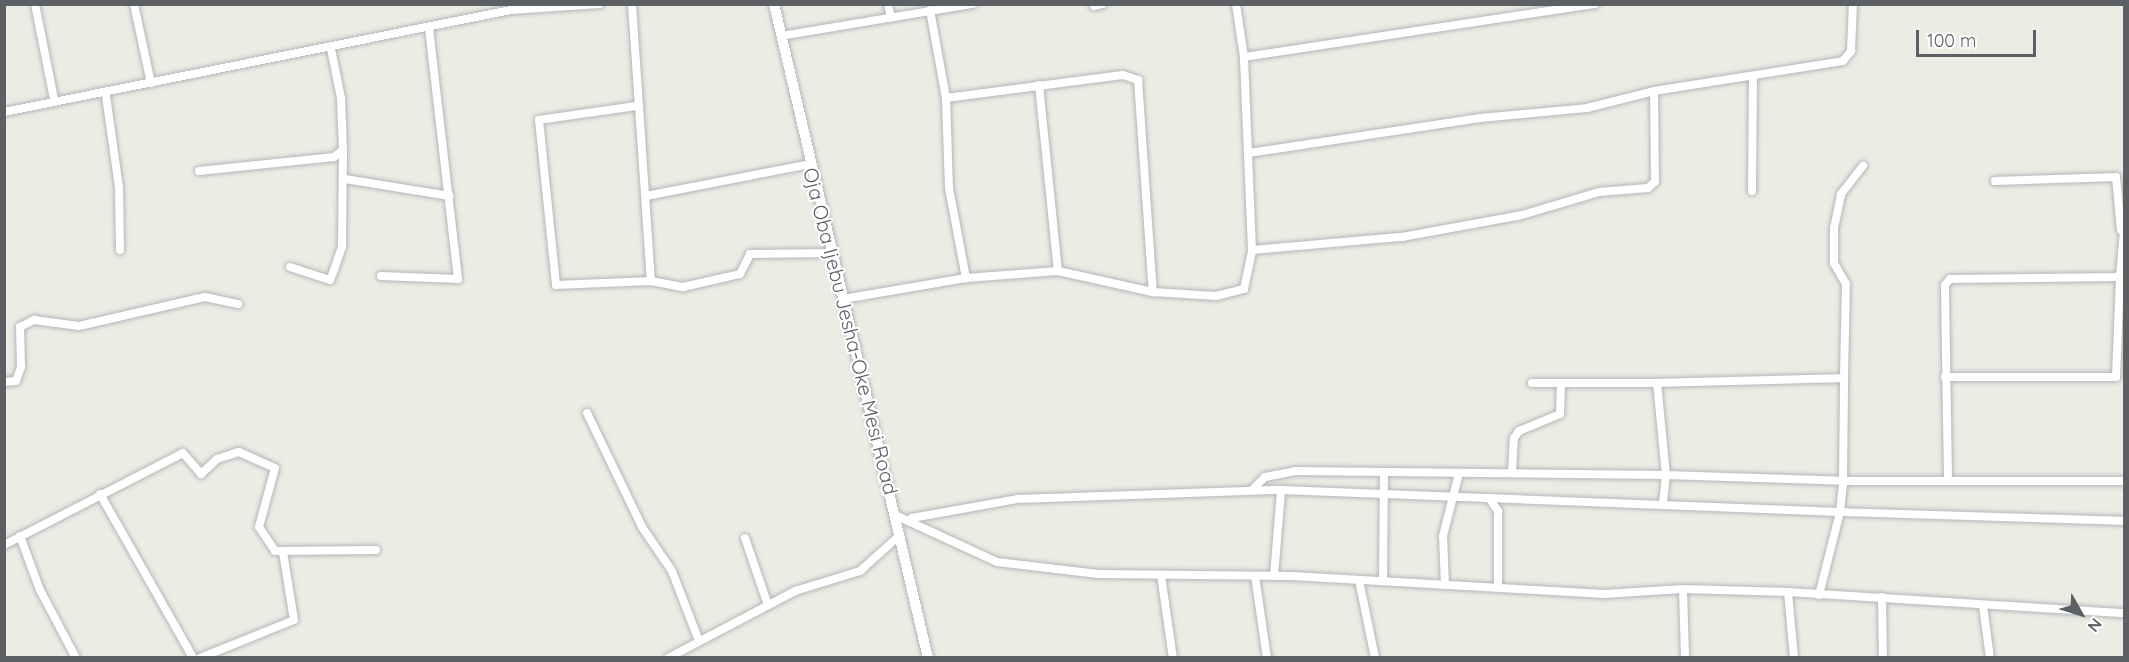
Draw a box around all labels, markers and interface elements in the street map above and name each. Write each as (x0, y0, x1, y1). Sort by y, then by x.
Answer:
scale bar (1919, 18, 2039, 56)
text: 100 m (1927, 29, 1976, 52)
street label: Oja Oba Ijebu Jesha-Oke Mesi Road (799, 165, 903, 497)
north arrow (2051, 584, 2111, 644)
text: N (2084, 614, 2106, 636)

